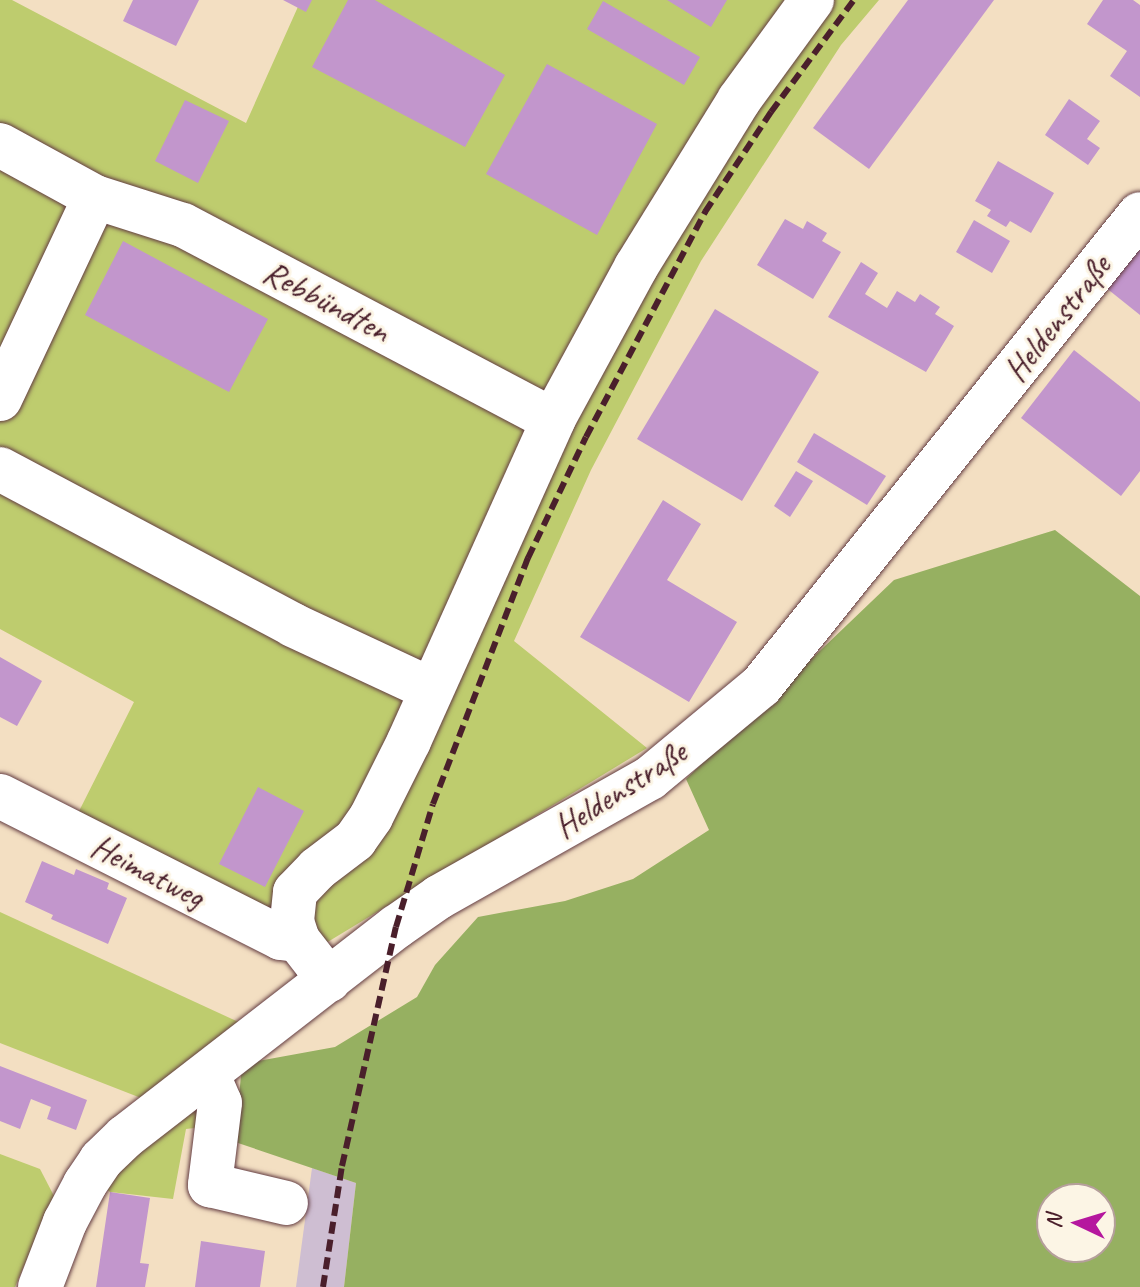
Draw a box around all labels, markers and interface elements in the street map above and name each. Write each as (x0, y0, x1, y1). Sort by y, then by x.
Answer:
street label: Heldenstraße (995, 246, 1119, 390)
street label: Rebbündten (257, 251, 397, 351)
street label: Heldenstraße (546, 731, 694, 847)
street label: Heimatweg (85, 825, 211, 917)
north arrow (1036, 1183, 1116, 1263)
text: N (1040, 1214, 1068, 1229)

